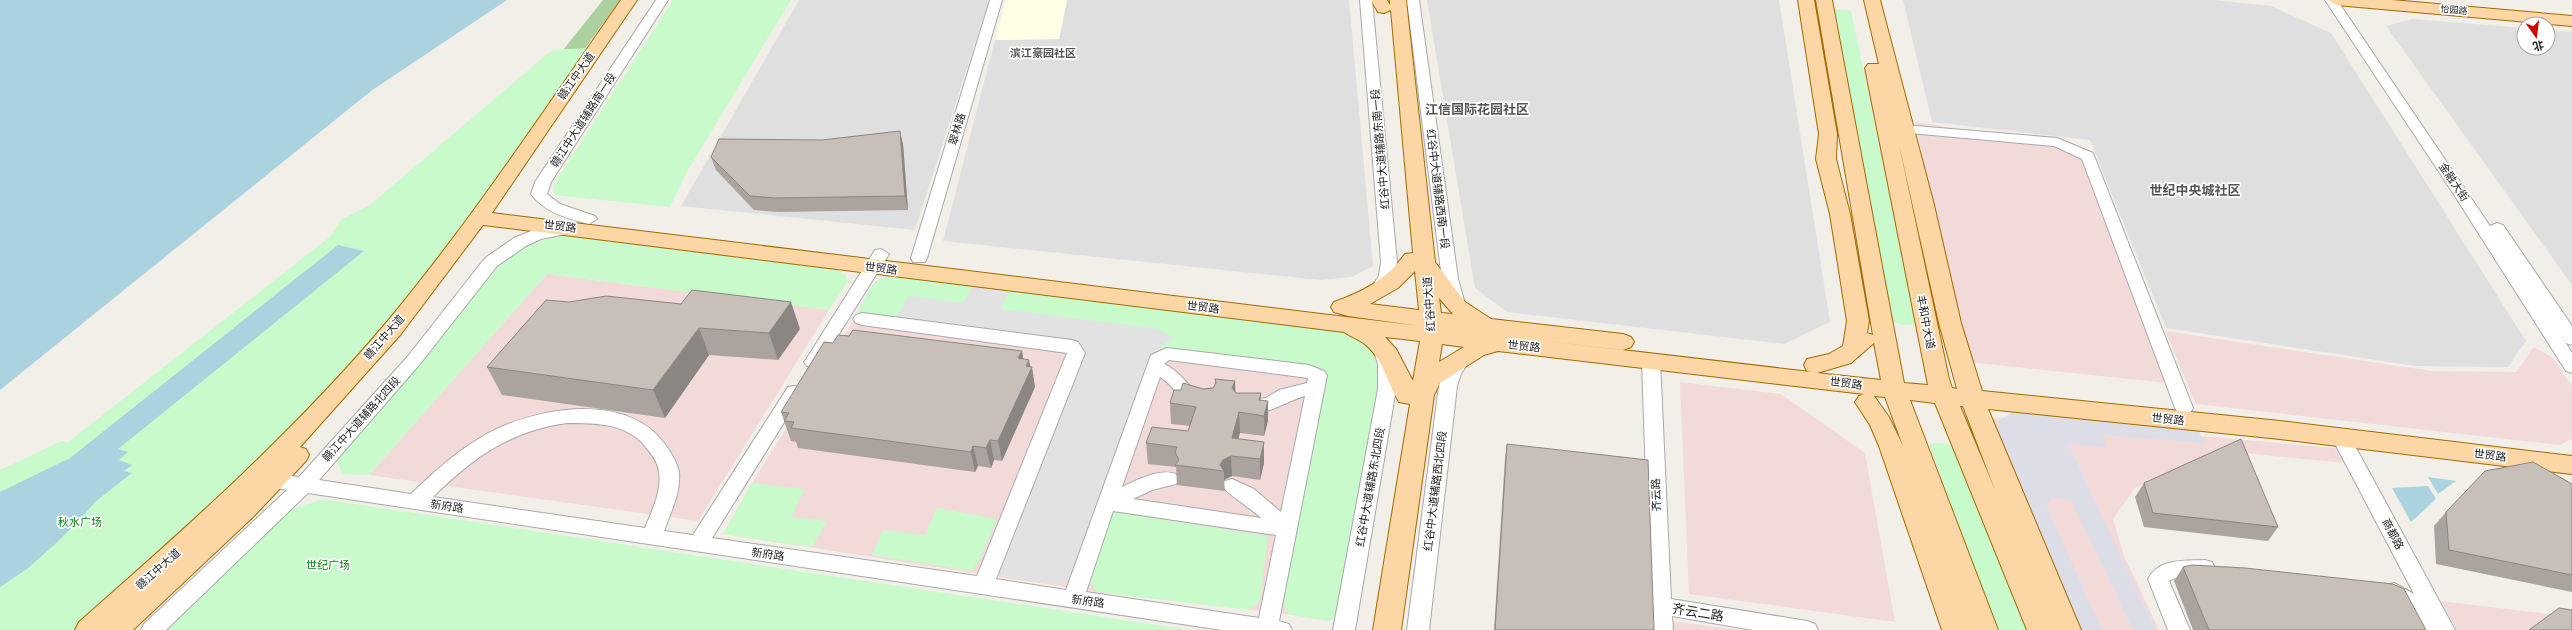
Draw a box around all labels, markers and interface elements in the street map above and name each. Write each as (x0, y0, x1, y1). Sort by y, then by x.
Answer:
street label: 怡园路 (2440, 3, 2468, 16)
north arrow (2516, 16, 2556, 56)
text: 北 (2531, 38, 2545, 54)
district label: 滨江豪园社区 (1010, 46, 1076, 60)
street label: 赣江中大道 (554, 49, 598, 103)
street label: 赣江中大道辅路南一段 (547, 70, 619, 170)
street label: 红谷中大道辅路东南一段 (1368, 88, 1392, 210)
district label: 江信国际花园社区 (1425, 101, 1529, 118)
street label: 翠林路 (946, 111, 968, 147)
street label: 红谷中大道辅路西南一段 (1424, 128, 1452, 250)
street label: 金融大街 (2436, 160, 2472, 204)
district label: 世纪中央城社区 (2149, 182, 2241, 199)
street label: 世贸路 (543, 217, 577, 235)
street label: 世贸路 (864, 259, 898, 277)
street label: 红谷中大道 (1420, 276, 1438, 332)
street label: 丰和中大道 (1914, 294, 1938, 350)
street label: 世贸路 (1186, 298, 1220, 316)
street label: 赣江中大道 (361, 312, 407, 362)
street label: 世贸路 (1507, 337, 1541, 355)
street label: 赣江中大道辅路北四段 (319, 373, 403, 465)
street label: 世贸路 (1829, 374, 1863, 392)
street label: 世贸路 (2151, 410, 2185, 428)
street label: 红谷中大道辅路东北四段 (1353, 426, 1387, 548)
street label: 红谷中大道辅路西北四段 (1421, 430, 1449, 552)
street label: 世贸路 (2473, 446, 2507, 464)
street label: 齐云路 (1648, 478, 1664, 512)
street label: 新府路 (430, 497, 464, 515)
park label: 秋水广场 (58, 515, 102, 529)
street label: 商都路 (2379, 516, 2407, 552)
street label: 赣江中大道 (133, 545, 183, 593)
street label: 新府路 (751, 545, 785, 563)
park label: 世纪广场 (306, 558, 350, 572)
street label: 新府路 (1071, 592, 1105, 610)
street label: 齐云二路 (1671, 600, 1725, 625)

